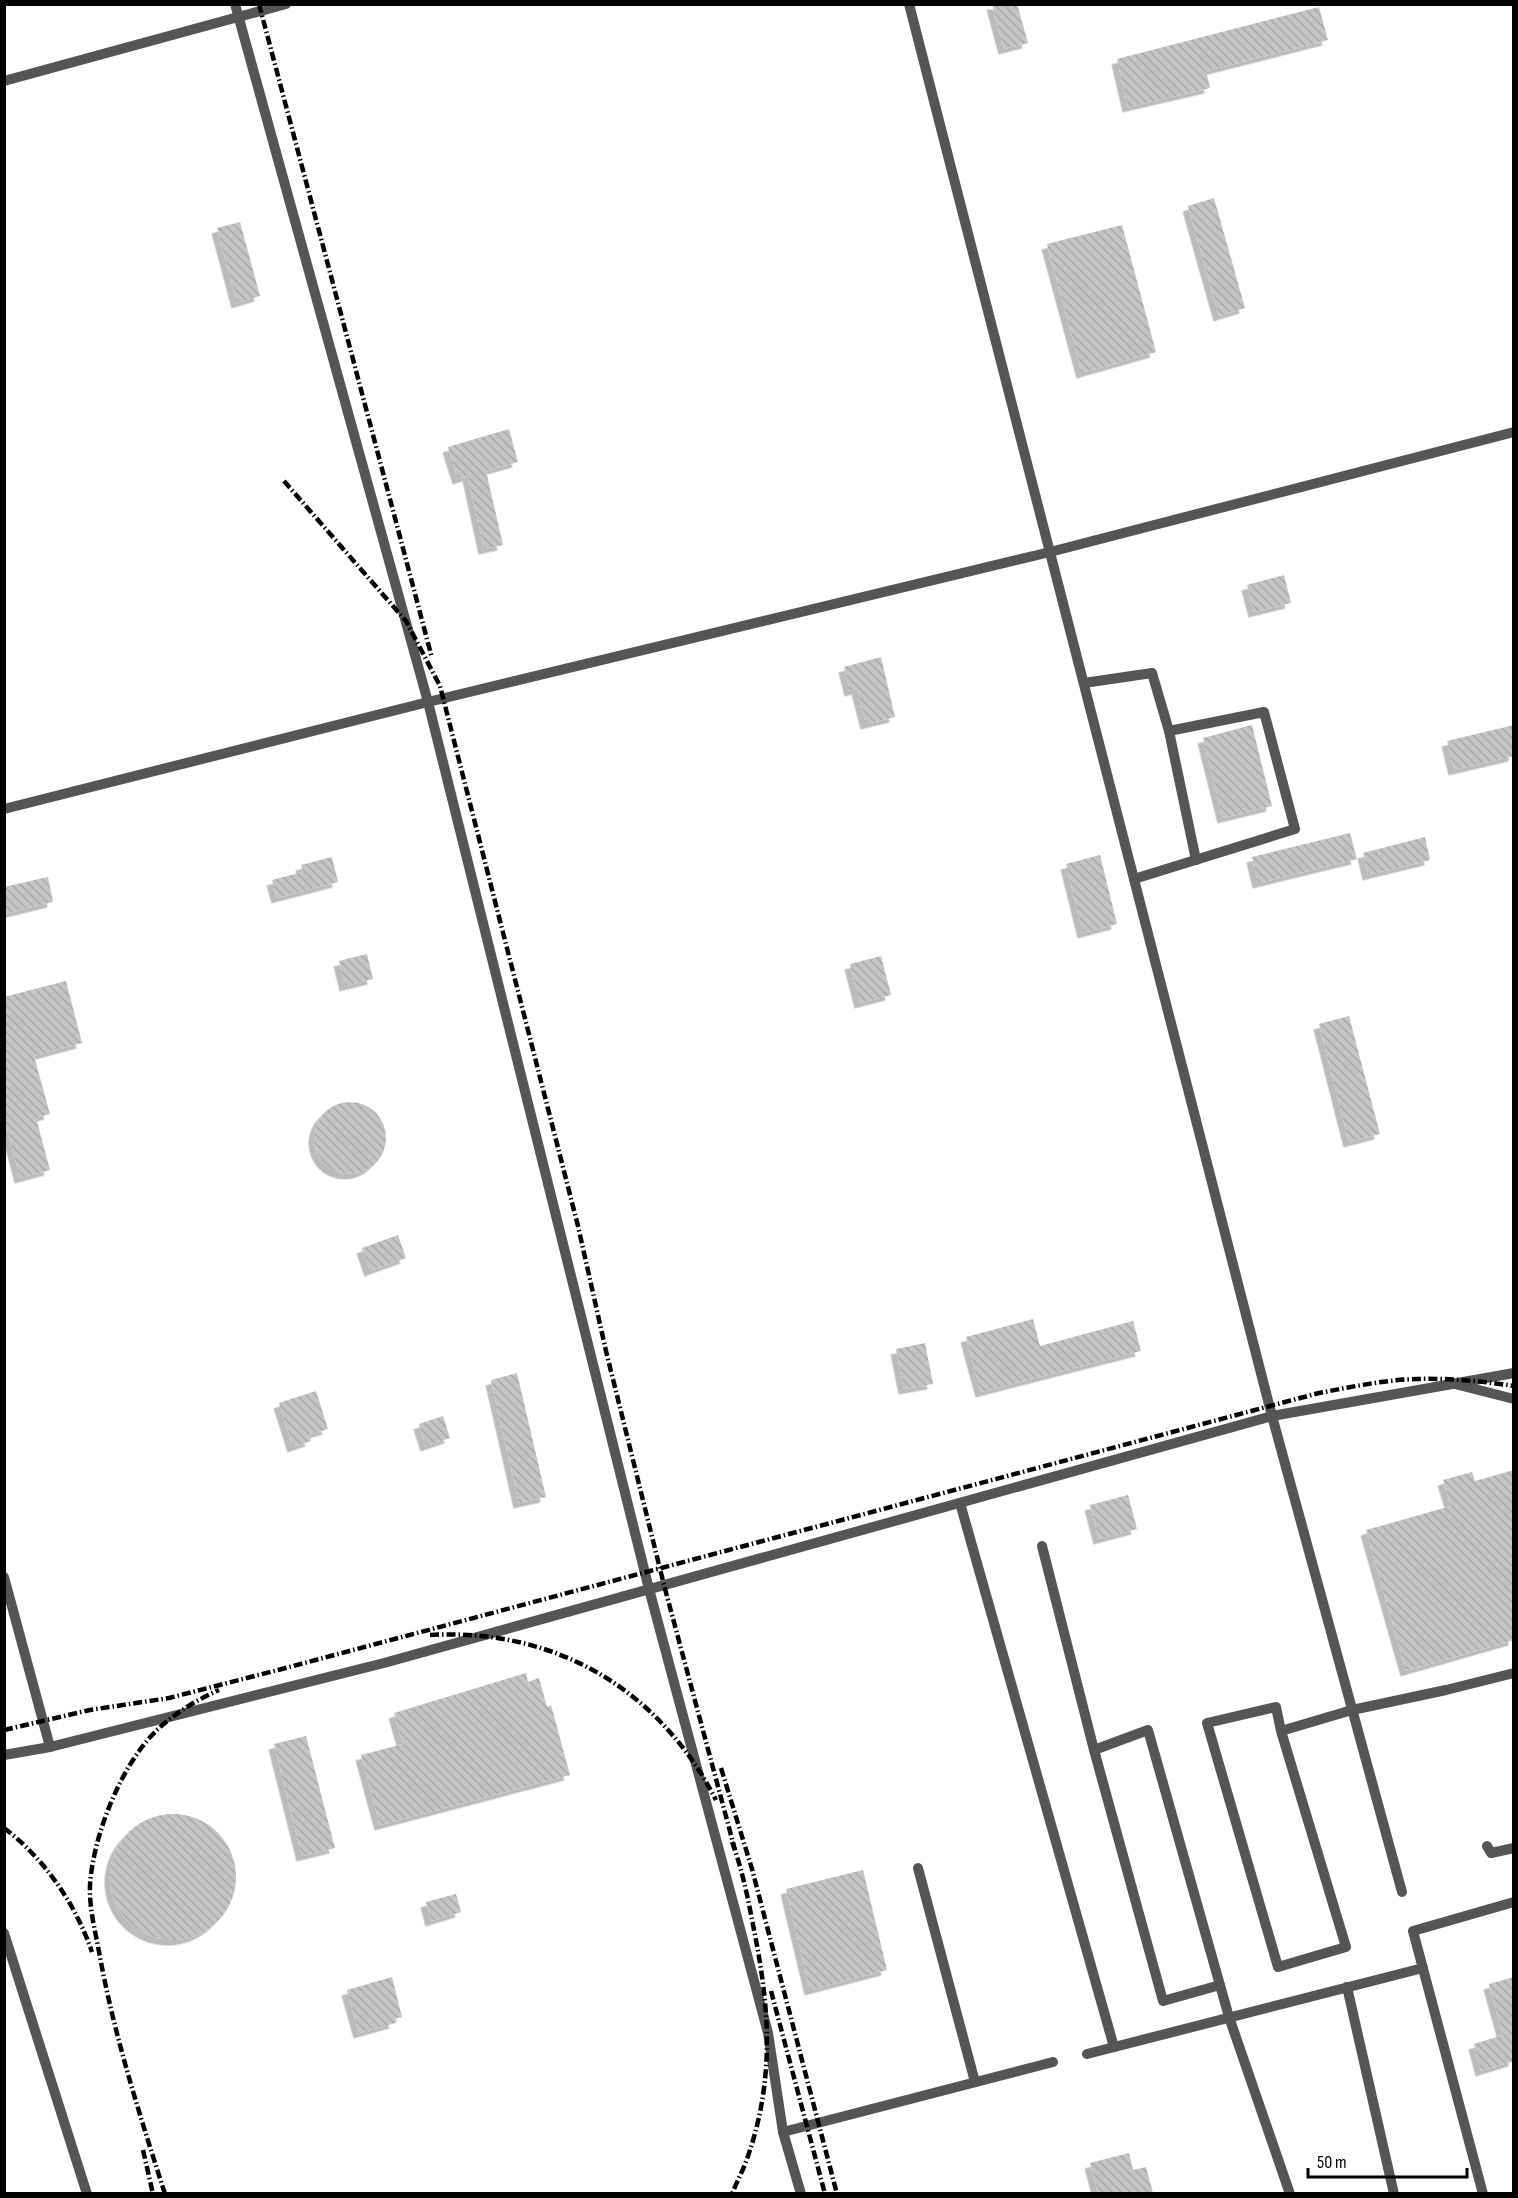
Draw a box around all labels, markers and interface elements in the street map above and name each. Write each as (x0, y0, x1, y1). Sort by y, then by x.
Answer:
scale bar (1308, 2141, 1467, 2179)
text: 50 m (1317, 2152, 1347, 2173)

